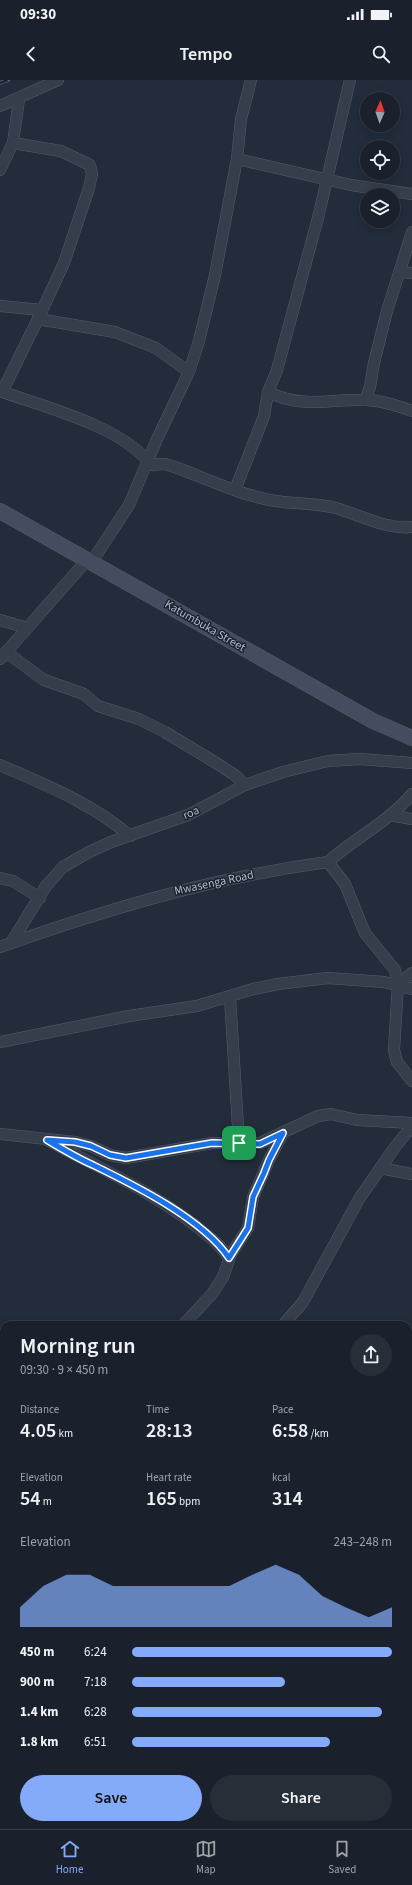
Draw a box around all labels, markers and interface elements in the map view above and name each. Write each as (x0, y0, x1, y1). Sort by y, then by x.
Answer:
text: 09:30 (20, 4, 56, 25)
text: Tempo (180, 42, 232, 67)
icon: back (20, 43, 42, 65)
icon: search (370, 43, 392, 65)
north arrow (360, 92, 400, 132)
map controls (360, 92, 400, 228)
button: locate (360, 140, 400, 180)
button: layers (360, 188, 400, 228)
street label: Katumbuka Street (161, 596, 249, 656)
street label: roa (180, 802, 202, 824)
street label: Mwasenga Road (173, 866, 255, 900)
pin (222, 1126, 256, 1160)
icon: arrive (228, 1132, 250, 1154)
text: Morning run (20, 1330, 136, 1362)
button: share (350, 1334, 392, 1376)
text: 09:30 · 9 × 450 m (20, 1361, 108, 1379)
text: Distance (20, 1402, 59, 1417)
text: Time (146, 1402, 169, 1417)
text: Pace (272, 1402, 294, 1417)
text: 4.05 (20, 1417, 56, 1445)
text: 28:13 (146, 1417, 193, 1445)
text: 6:58 (272, 1417, 308, 1445)
text: km (56, 1426, 73, 1441)
text: /km (308, 1426, 329, 1441)
text: Elevation (20, 1470, 63, 1485)
text: Heart rate (146, 1470, 192, 1485)
text: kcal (272, 1470, 291, 1485)
text: 54 (20, 1485, 41, 1513)
text: 165 (146, 1485, 177, 1513)
text: 314 (272, 1485, 303, 1513)
text: m (41, 1494, 52, 1509)
text: bpm (177, 1494, 200, 1509)
text: Elevation (20, 1533, 71, 1551)
text: 243–248 m (334, 1533, 392, 1551)
text: 450 m (20, 1643, 54, 1661)
text: 6:24 (84, 1643, 107, 1661)
text: 900 m (20, 1673, 54, 1691)
text: 7:18 (84, 1673, 107, 1691)
text: 1.4 km (20, 1703, 59, 1721)
text: 6:28 (84, 1703, 107, 1721)
text: 1.8 km (20, 1733, 59, 1751)
text: 6:51 (84, 1733, 107, 1751)
button: Save (20, 1775, 202, 1821)
button: Share (210, 1775, 392, 1821)
tab: Home (56, 1838, 83, 1877)
tab: Map (195, 1838, 217, 1877)
tab: Saved (328, 1838, 356, 1877)

